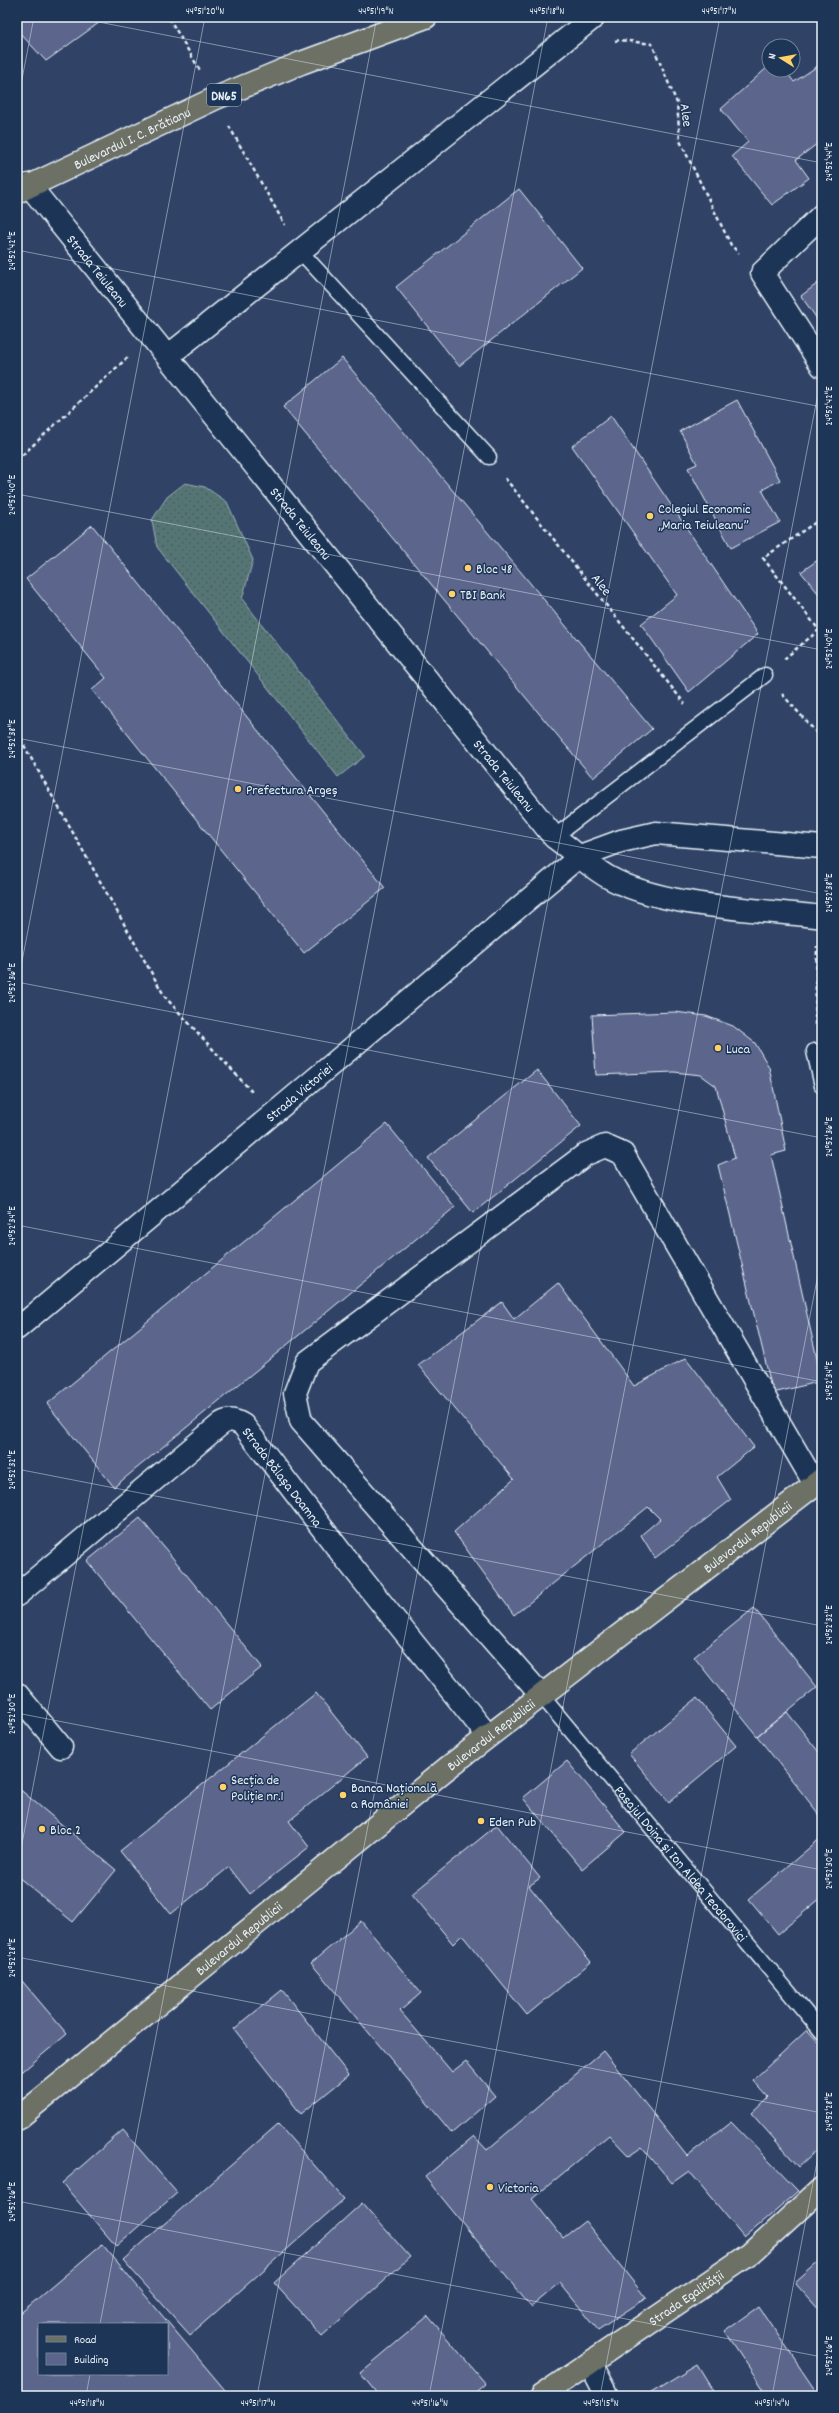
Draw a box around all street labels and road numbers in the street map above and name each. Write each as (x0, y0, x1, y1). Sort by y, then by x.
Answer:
road number: DN65 (207, 84, 241, 106)
street label: Alee (674, 102, 696, 128)
street label: Bulevardul I. C. Brătianu (71, 103, 194, 176)
street label: Strada Teiuleanu (61, 231, 132, 313)
street label: Strada Teiuleanu (264, 484, 335, 565)
street label: Alee (585, 570, 615, 601)
street label: Strada Teiuleanu (467, 736, 538, 817)
street label: Strada Victoriei (262, 1059, 338, 1128)
street label: Strada Bălașa Doamna (236, 1424, 326, 1532)
street label: Bulevardul Republicii (700, 1497, 797, 1579)
street label: Bulevardul Republicii (443, 1695, 541, 1777)
street label: Pasajul Doina și Ion Aldea Teodorovici (609, 1782, 751, 1947)
street label: Bulevardul Republicii (192, 1898, 288, 1981)
street label: Strada Egalității (645, 2266, 729, 2332)

